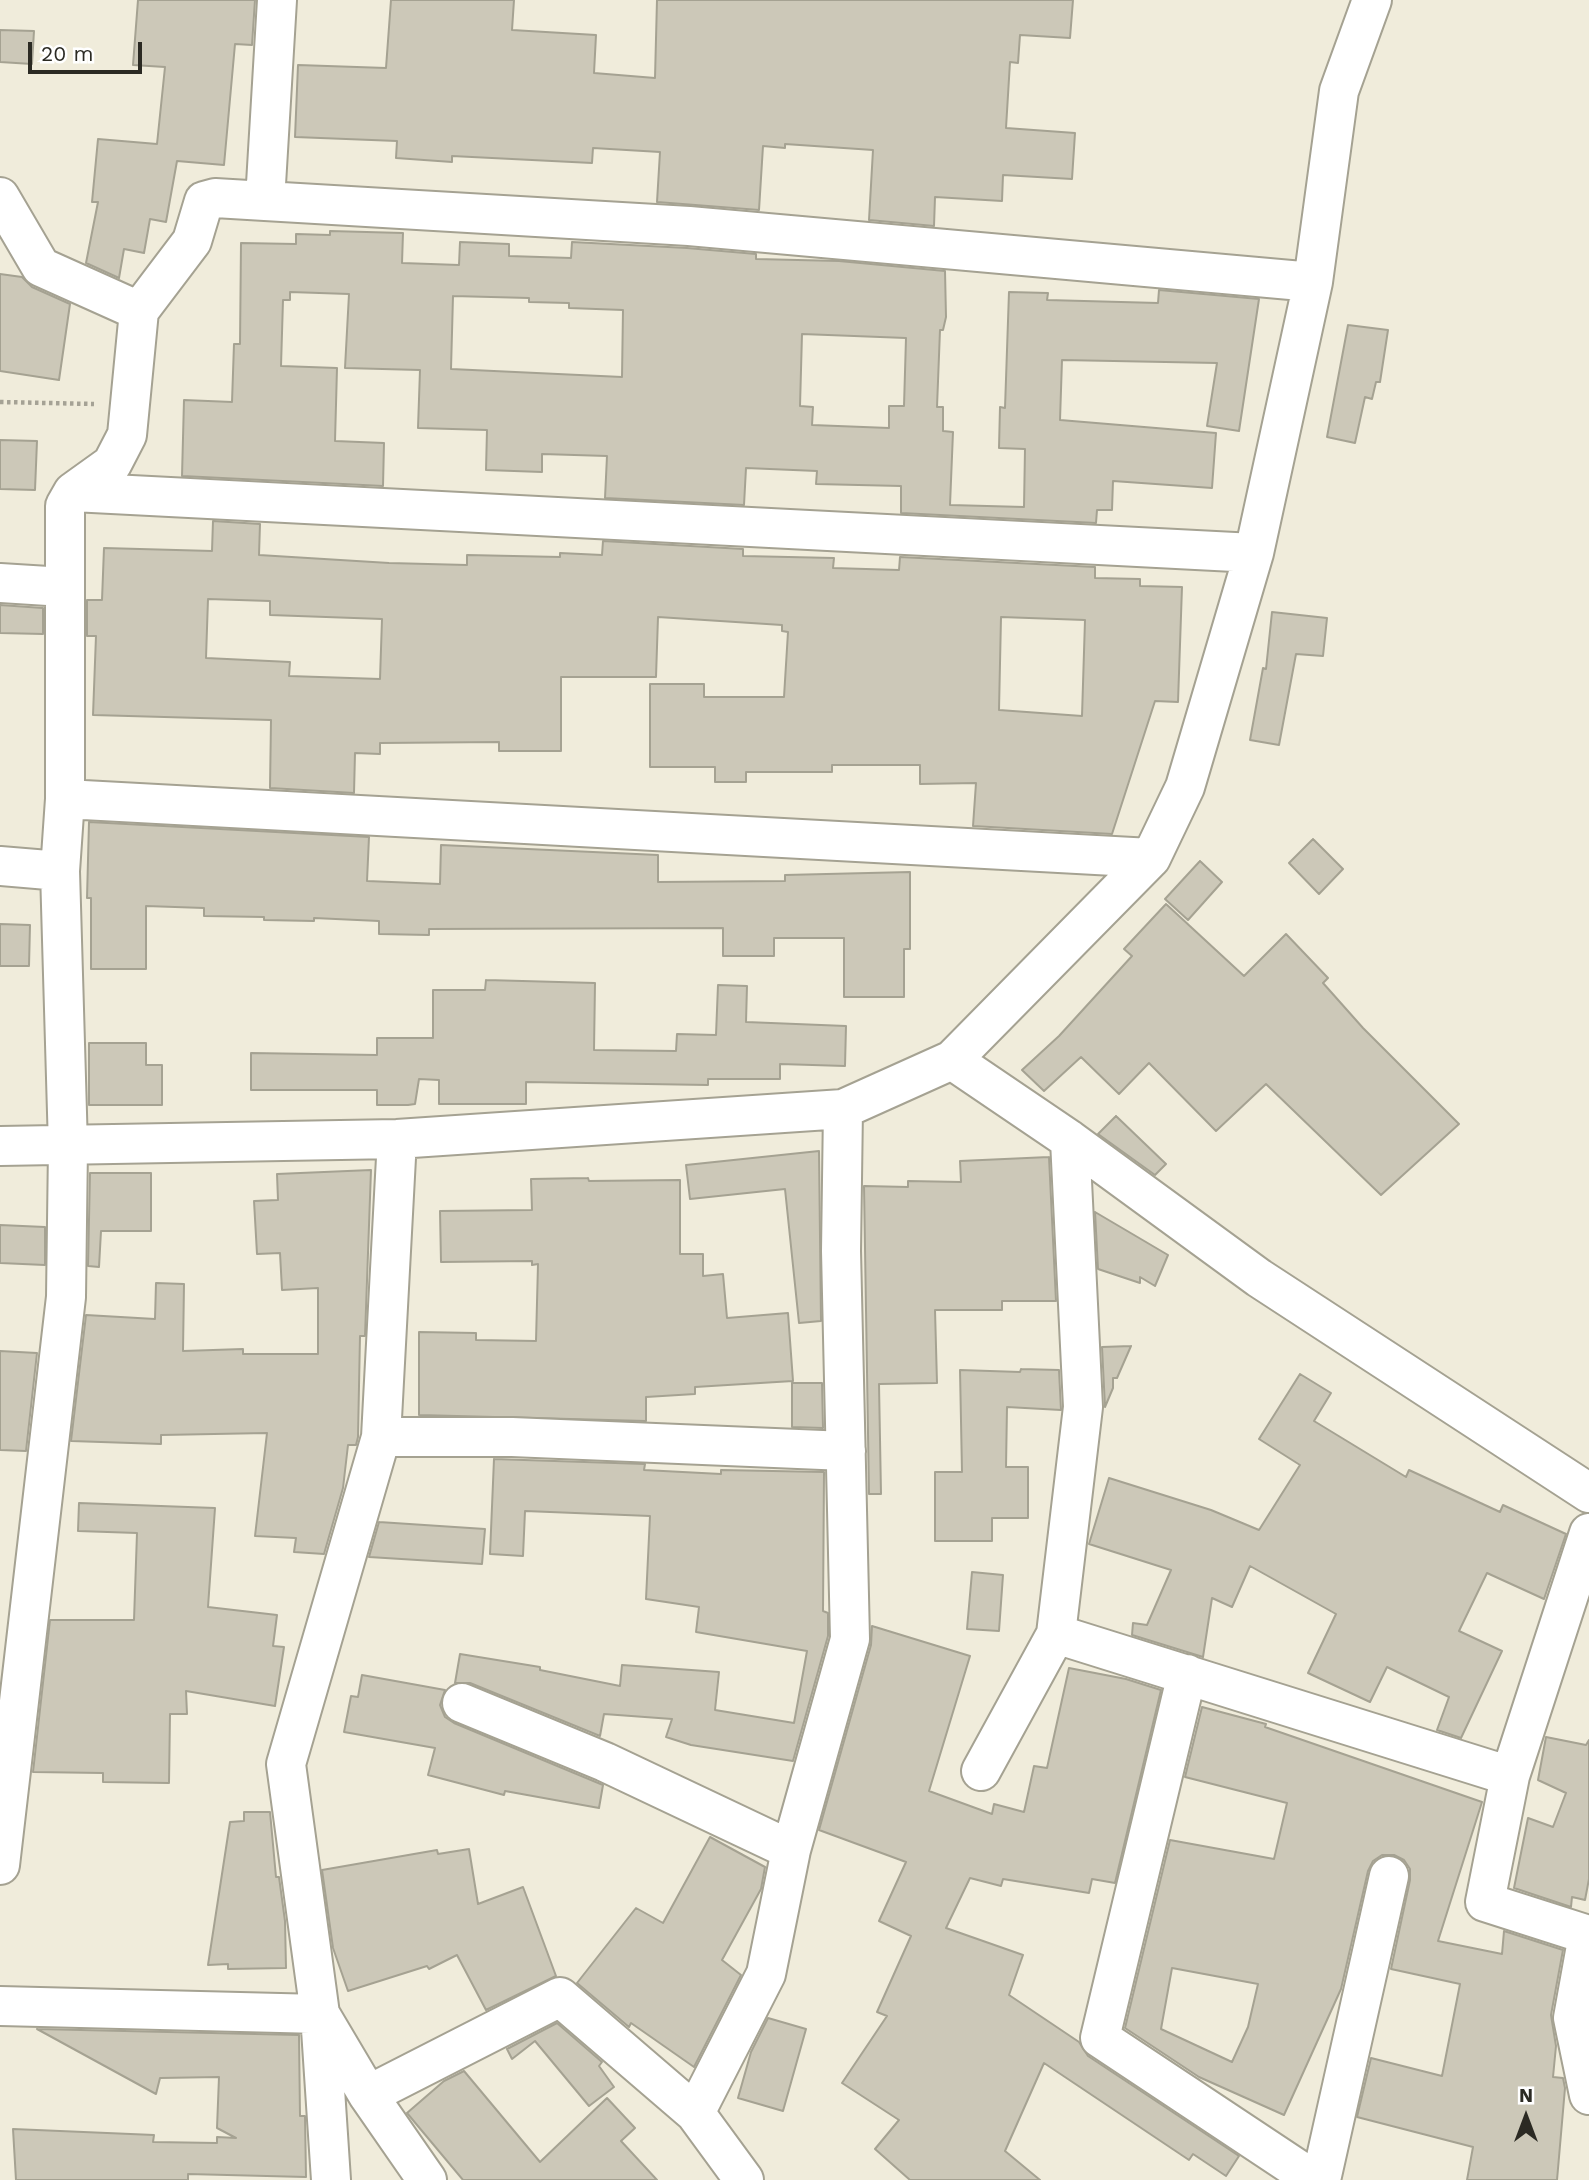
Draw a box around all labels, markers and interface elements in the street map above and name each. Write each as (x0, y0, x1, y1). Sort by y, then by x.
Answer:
scale bar (32, 28, 145, 72)
text: 20 m (41, 41, 93, 66)
north arrow (1491, 2082, 1561, 2152)
text: N (1519, 2084, 1533, 2107)

